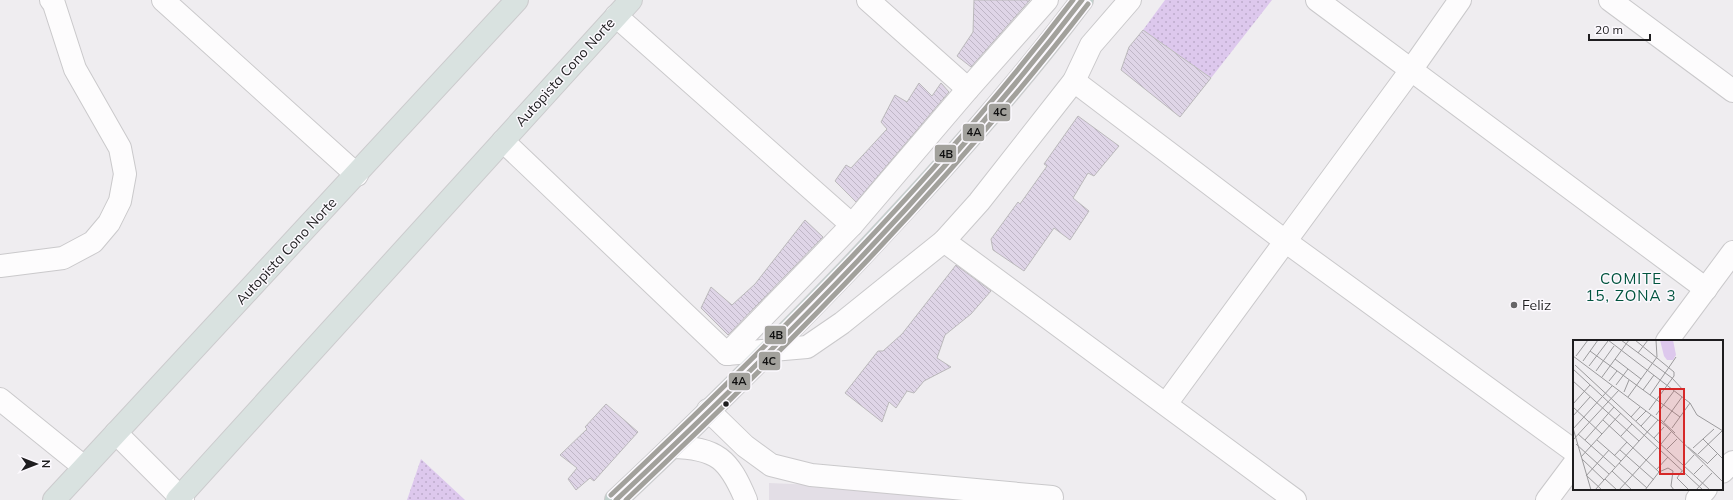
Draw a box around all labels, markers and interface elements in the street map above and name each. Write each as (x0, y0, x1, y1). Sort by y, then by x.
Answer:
street label: Autopista Cono Norte (511, 14, 619, 130)
scale bar (1589, 16, 1650, 42)
text: 20 m (1595, 22, 1623, 37)
line badge: 4C (988, 103, 1011, 122)
text: 4C (993, 105, 1008, 119)
line badge: 4A (962, 123, 985, 142)
text: 4A (967, 125, 982, 139)
line badge: 4B (934, 144, 957, 163)
text: 4B (939, 147, 953, 161)
street label: Autopista Cono Norte (232, 194, 340, 308)
district label: COMITE 15, ZONA 3 (1586, 269, 1676, 305)
place label: Feliz (1522, 296, 1551, 314)
marker: Feliz (1509, 300, 1519, 310)
line badge: 4B (764, 325, 787, 345)
text: 4B (769, 328, 783, 342)
inset map (1573, 340, 1723, 490)
line badge: 4C (758, 351, 781, 371)
text: 4C (762, 354, 777, 368)
line badge: 4A (728, 372, 751, 391)
text: 4A (732, 374, 747, 388)
unlabelled marker (721, 399, 731, 409)
north arrow (16, 444, 56, 484)
text: N (39, 460, 53, 468)

